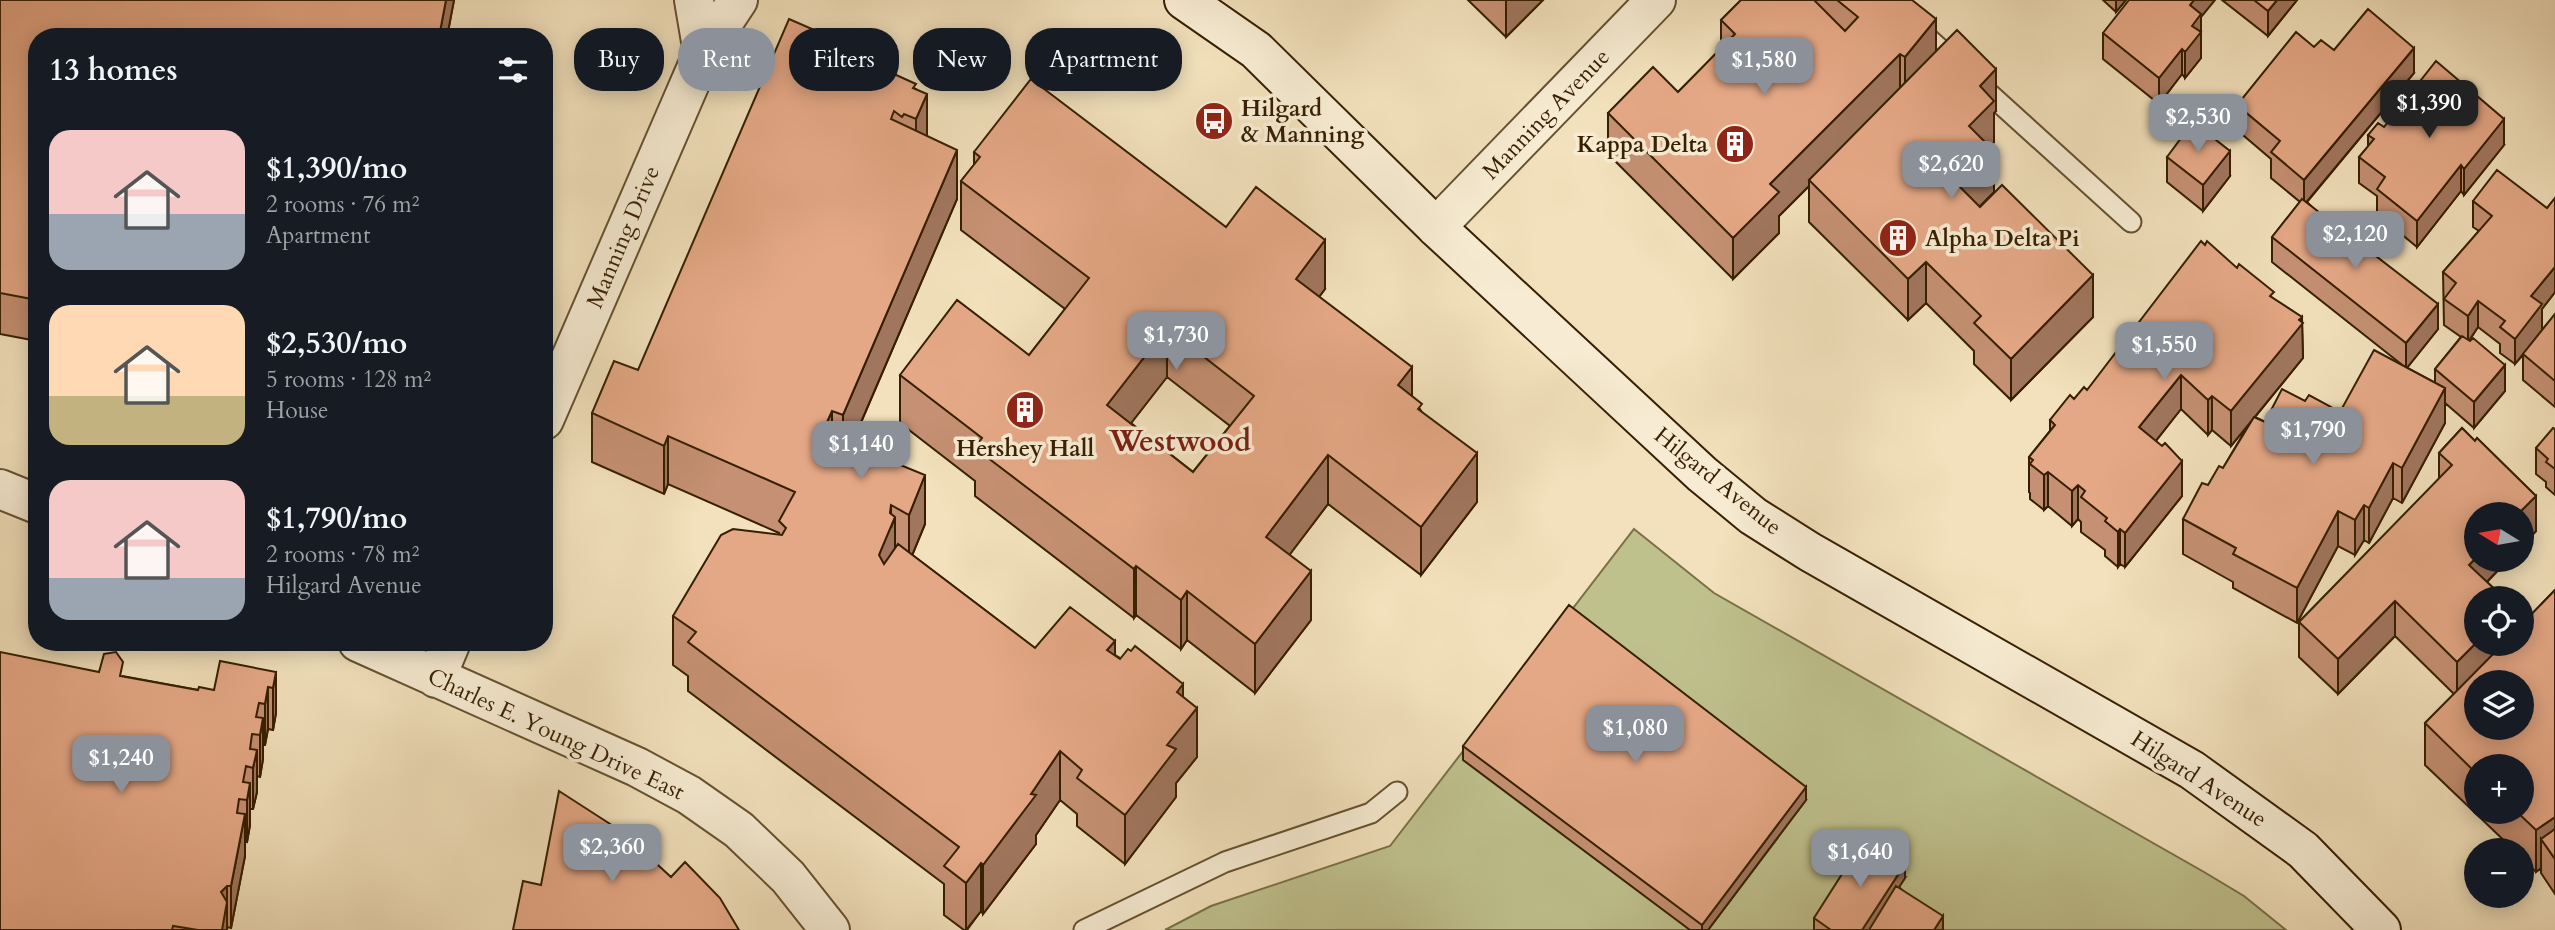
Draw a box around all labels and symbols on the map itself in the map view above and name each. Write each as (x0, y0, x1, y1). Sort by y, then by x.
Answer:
pin: $1,580 (1707, 38, 1821, 97)
street label: Manning Avenue (1475, 42, 1617, 186)
pin: $1,390 (2372, 80, 2486, 140)
place label: Hilgard & Manning (1241, 93, 1364, 150)
pin: $2,530 (2141, 94, 2255, 154)
bus stop icon: Hilgard & Manning (1193, 100, 1235, 142)
building icon: Kappa Delta (1714, 123, 1756, 165)
place label: Kappa Delta (1577, 129, 1709, 160)
pin: $2,620 (1894, 142, 2008, 201)
street label: Manning Drive (579, 161, 667, 313)
pin: $2,120 (2298, 212, 2412, 271)
building icon: Alpha Delta Pi (1877, 217, 1919, 259)
place label: Alpha Delta Pi (1925, 223, 2079, 254)
pin: $1,730 (1119, 312, 1233, 372)
pin: $1,550 (2107, 322, 2221, 382)
building icon: Hershey Hall (1004, 389, 1046, 431)
pin: $1,790 (2256, 407, 2370, 467)
street label: Hilgard Avenue (1648, 420, 1788, 542)
pin: $1,140 (804, 421, 918, 481)
district label: Westwood (1108, 421, 1251, 462)
place label: Hershey Hall (956, 433, 1094, 464)
north arrow (2464, 502, 2534, 572)
street label: Charles E. Young Drive East (422, 661, 690, 807)
pin: $1,080 (1578, 706, 1692, 765)
street label: Hilgard Avenue (2125, 724, 2273, 834)
pin: $1,240 (64, 736, 178, 795)
pin: $2,360 (555, 824, 669, 884)
pin: $1,640 (1803, 830, 1917, 889)

